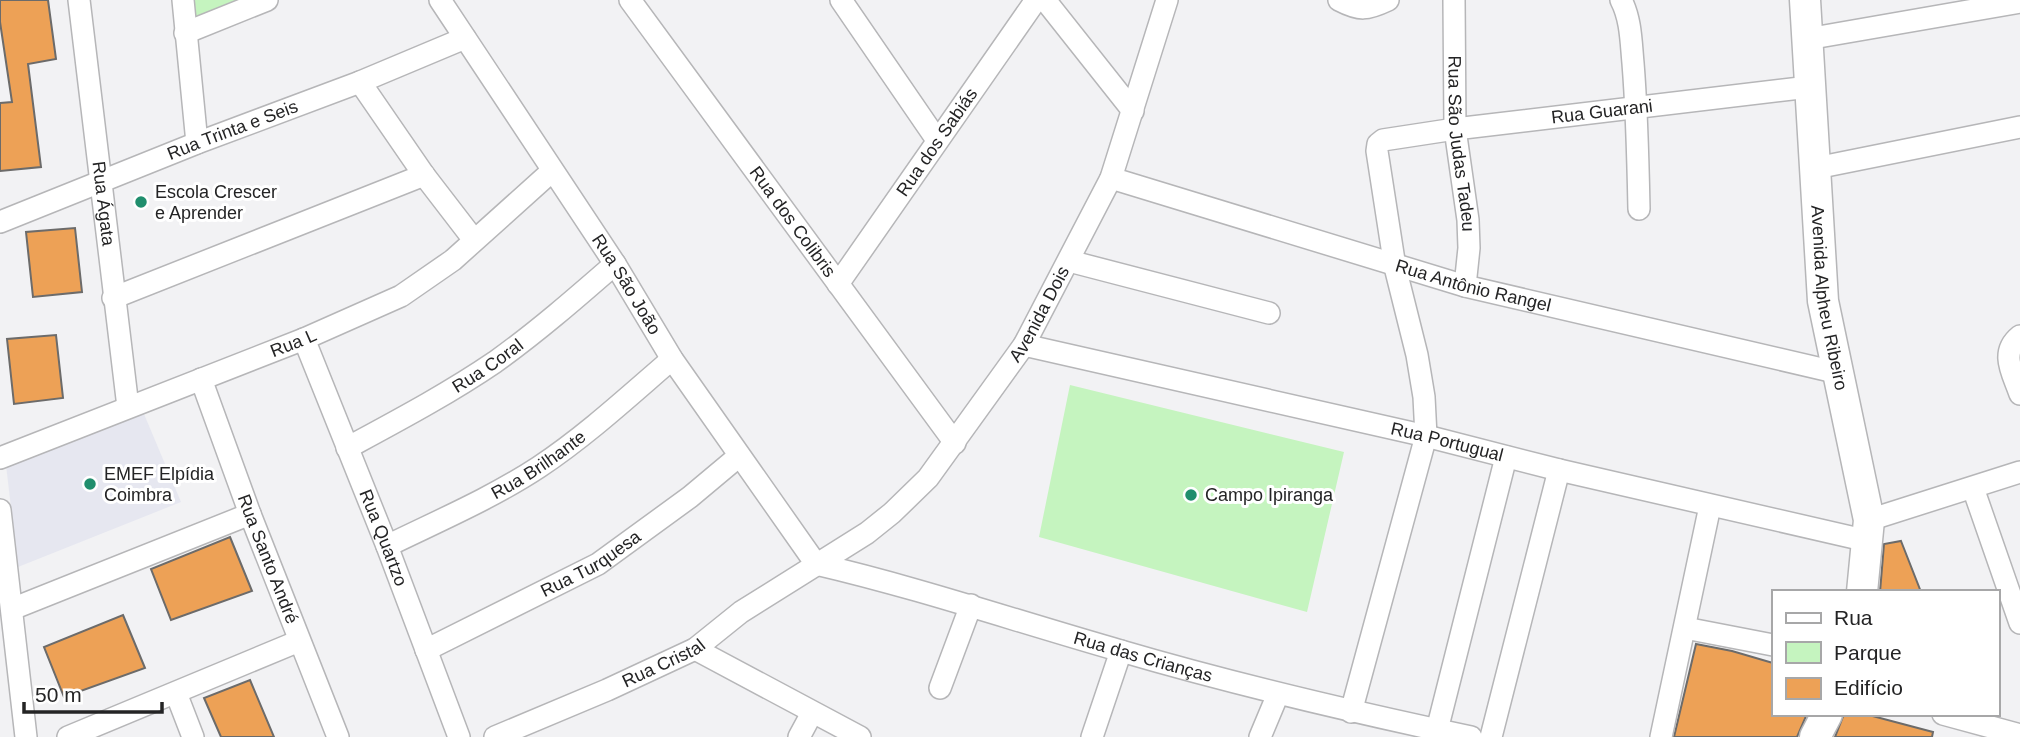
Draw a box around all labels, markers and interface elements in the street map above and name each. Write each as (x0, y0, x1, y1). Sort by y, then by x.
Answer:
street label: Rua São Judas Tadeu (1444, 55, 1478, 232)
street label: Rua dos Sabiás (892, 84, 982, 200)
street label: Rua Trinta e Seis (164, 96, 301, 164)
street label: Rua Guarani (1550, 96, 1654, 128)
street label: Rua Ágata (88, 160, 119, 248)
street label: Rua dos Colibris (746, 163, 840, 281)
place label: Escola Crescer e Aprender (155, 182, 277, 223)
marker: Escola Crescer e Aprender (133, 194, 149, 210)
street label: Avenida Alpheu Ribeiro (1807, 205, 1851, 392)
street label: Rua São João (588, 230, 665, 338)
street label: Rua Antônio Rangel (1393, 255, 1553, 316)
street label: Avenida Dois (1005, 263, 1073, 366)
street label: Rua L (267, 325, 320, 361)
street label: Rua Coral (449, 335, 527, 397)
street label: Rua Portugual (1389, 418, 1505, 465)
street label: Rua Brilhante (488, 427, 590, 503)
place label: EMEF Elpídia Coimbra (104, 464, 215, 505)
marker: EMEF Elpídia Coimbra (82, 476, 98, 492)
place label: Campo Ipiranga (1205, 485, 1334, 505)
street label: Rua Quartzo (355, 487, 411, 589)
marker: Campo Ipiranga (1183, 487, 1199, 503)
street label: Rua Santo André (234, 492, 302, 626)
street label: Rua Turquesa (537, 526, 645, 601)
legend (1772, 590, 1999, 716)
text: Rua (1834, 606, 1873, 629)
street label: Rua das Crianças (1071, 628, 1214, 686)
street label: Rua Cristal (619, 635, 709, 691)
text: Parque (1834, 641, 1902, 664)
scale bar (24, 670, 163, 714)
text: Edifício (1834, 676, 1903, 699)
text: 50 m (35, 683, 82, 706)

